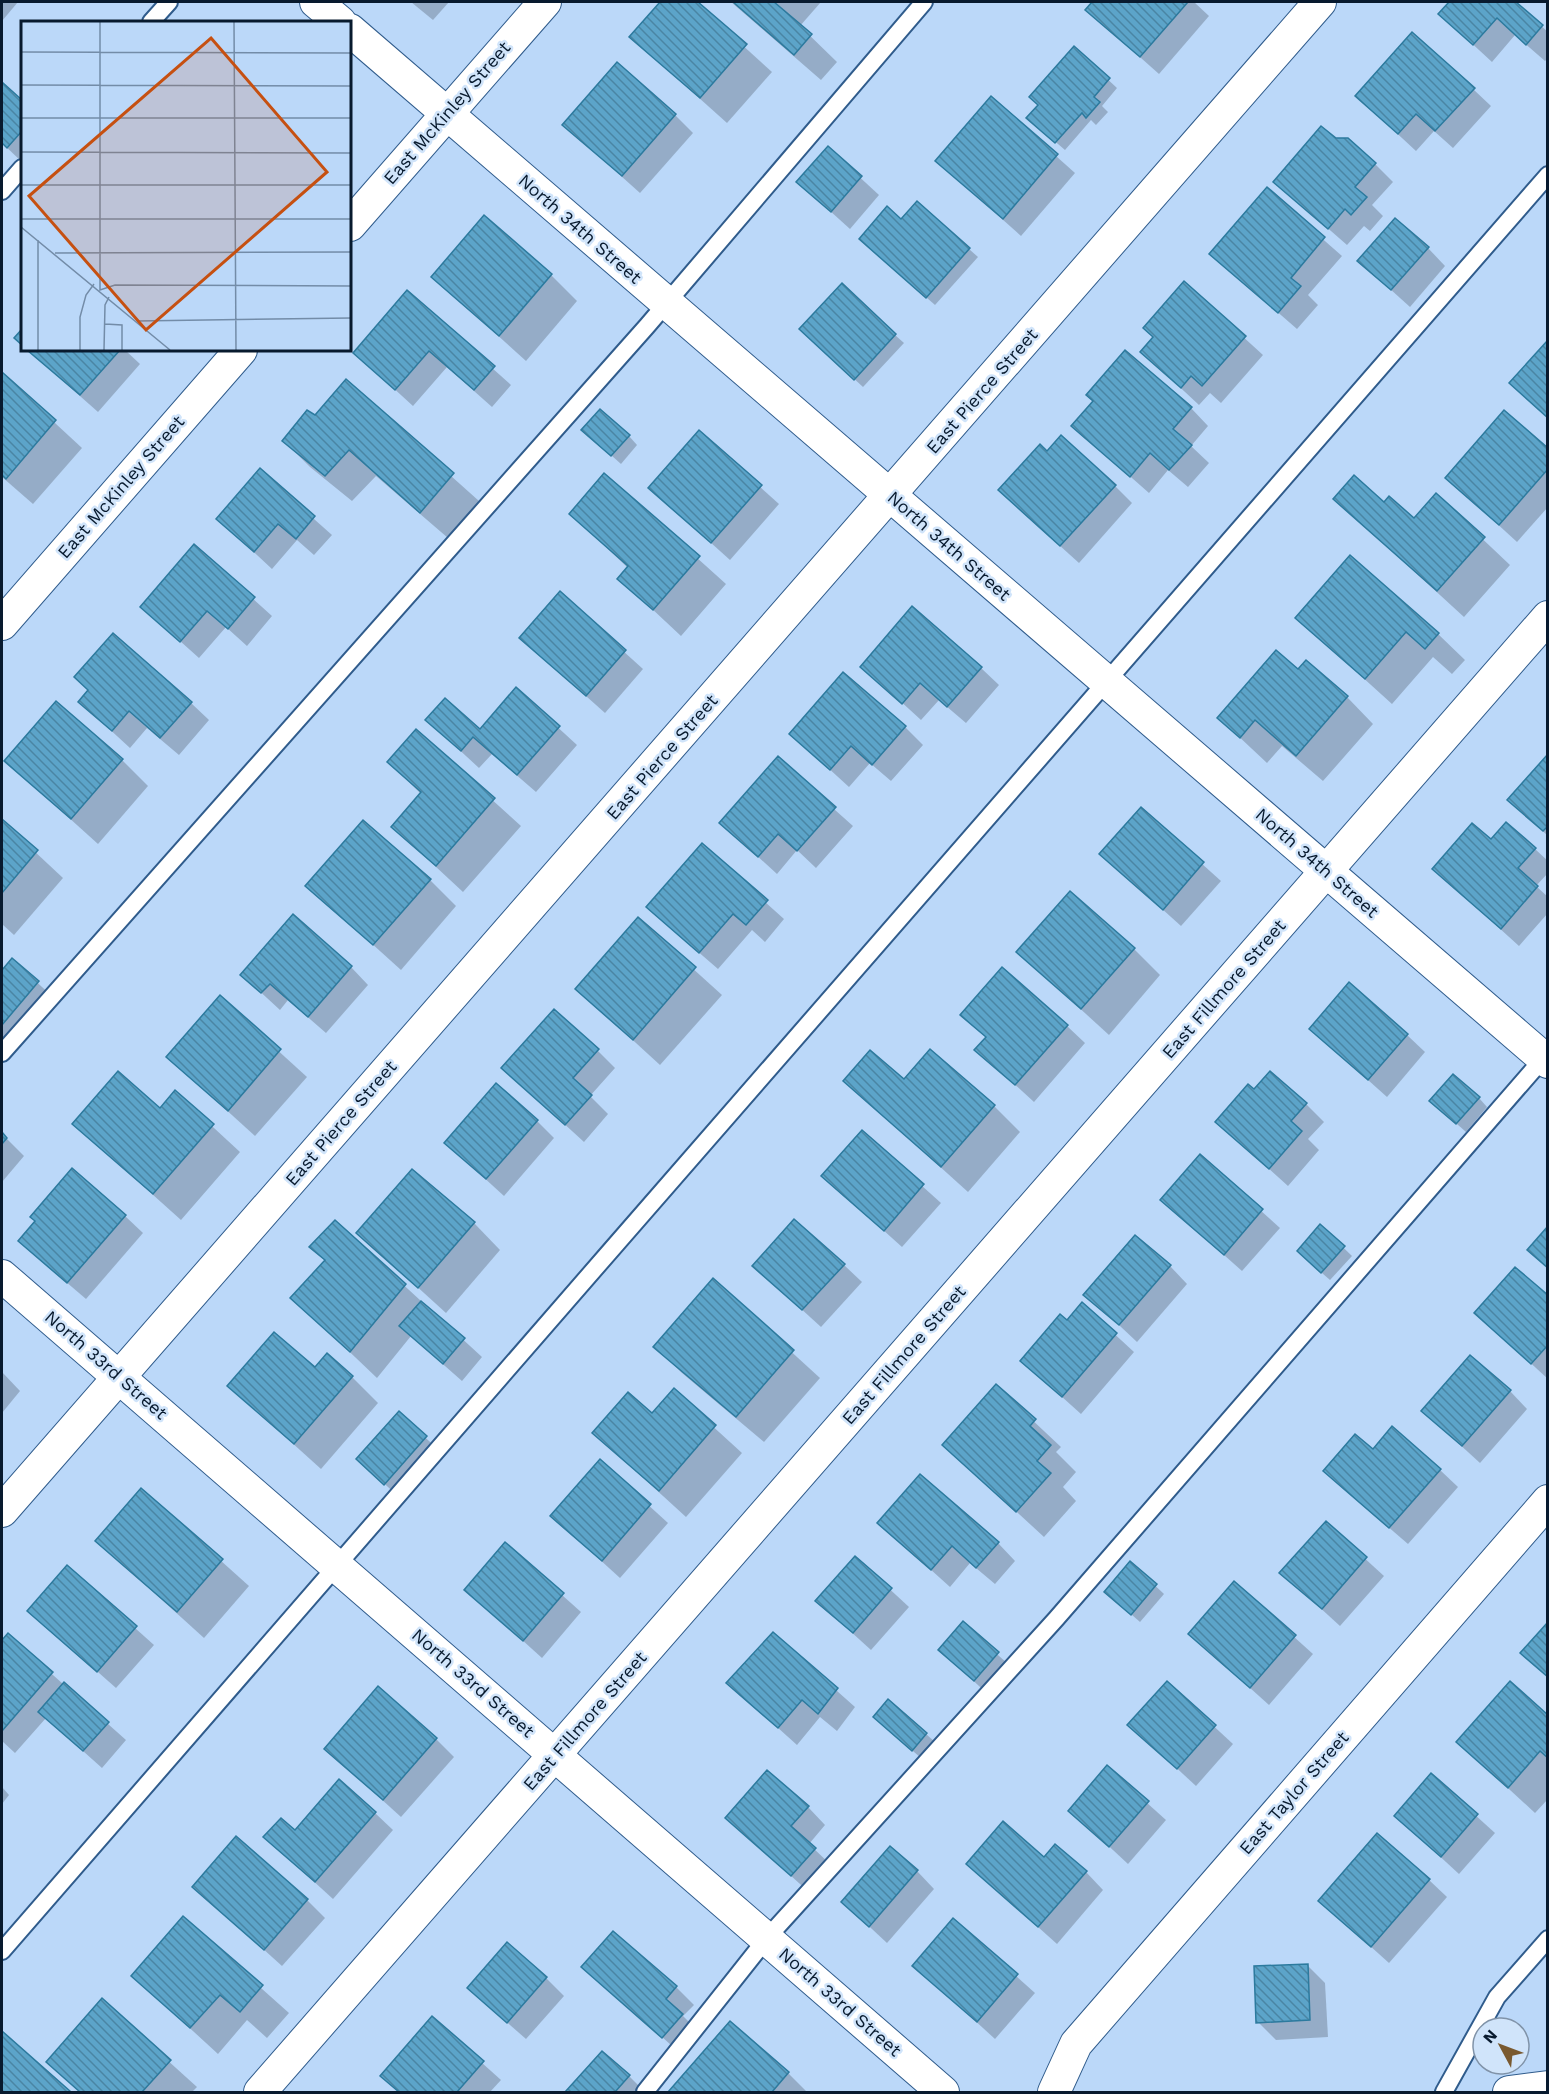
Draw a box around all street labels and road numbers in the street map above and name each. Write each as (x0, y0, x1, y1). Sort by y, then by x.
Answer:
street label: East McKinley Street (379, 37, 515, 188)
street label: North 34th Street (515, 170, 646, 288)
street label: East Pierce Street (922, 324, 1042, 458)
street label: East McKinley Street (53, 411, 189, 562)
street label: North 34th Street (884, 487, 1015, 605)
street label: East Pierce Street (602, 690, 722, 824)
street label: North 34th Street (1252, 804, 1383, 922)
street label: East Fillmore Street (1158, 915, 1290, 1062)
street label: East Pierce Street (281, 1056, 401, 1190)
street label: East Fillmore Street (838, 1281, 970, 1428)
street label: North 33rd Street (41, 1306, 172, 1424)
street label: North 33rd Street (408, 1624, 539, 1742)
street label: East Fillmore Street (519, 1647, 651, 1794)
street label: East Taylor Street (1235, 1727, 1353, 1858)
street label: North 33rd Street (775, 1943, 906, 2061)

